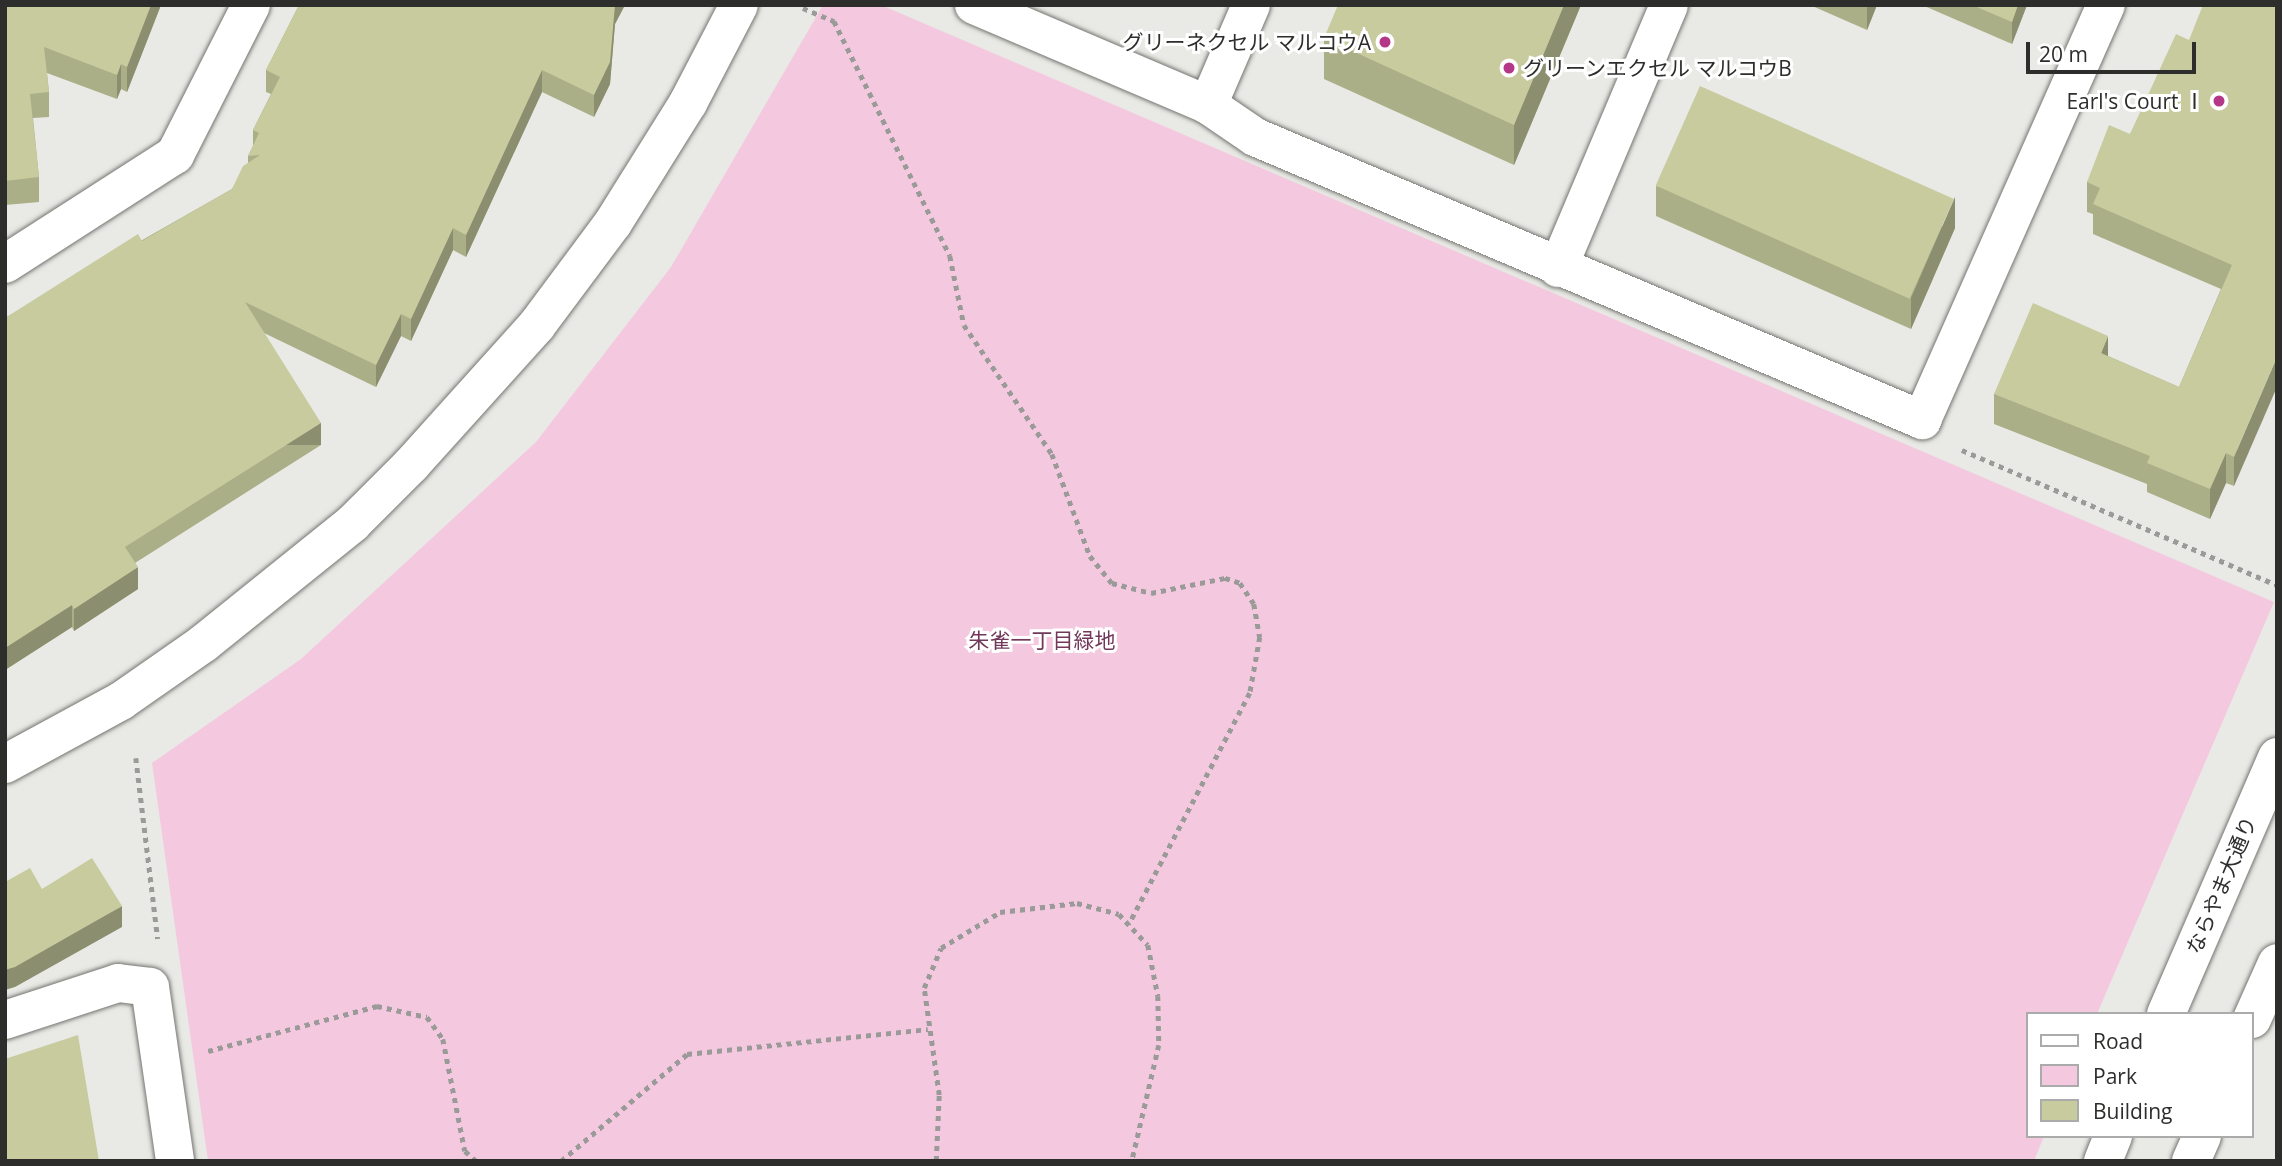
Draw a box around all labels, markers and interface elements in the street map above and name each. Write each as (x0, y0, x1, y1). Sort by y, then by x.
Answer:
scale bar (2030, 28, 2200, 72)
place label: グリーネクセル マルコウA (1121, 29, 1371, 55)
marker: グリーネクセル マルコウA (1377, 34, 1393, 50)
text: 20 m (2039, 40, 2088, 68)
place label: グリーンエクセル マルコウB (1523, 55, 1794, 81)
marker: グリーンエクセル マルコウB (1501, 60, 1517, 76)
place label: Earl's Court Ⅰ (2066, 88, 2205, 114)
marker: Earl's Court Ⅰ (2211, 93, 2227, 109)
park label: 朱雀一丁目緑地 (969, 627, 1115, 653)
street label: ならやま大通り (2181, 812, 2261, 958)
legend (2026, 1012, 2254, 1138)
text: Road (2093, 1027, 2143, 1055)
text: Park (2093, 1062, 2137, 1090)
text: Building (2093, 1097, 2172, 1125)

